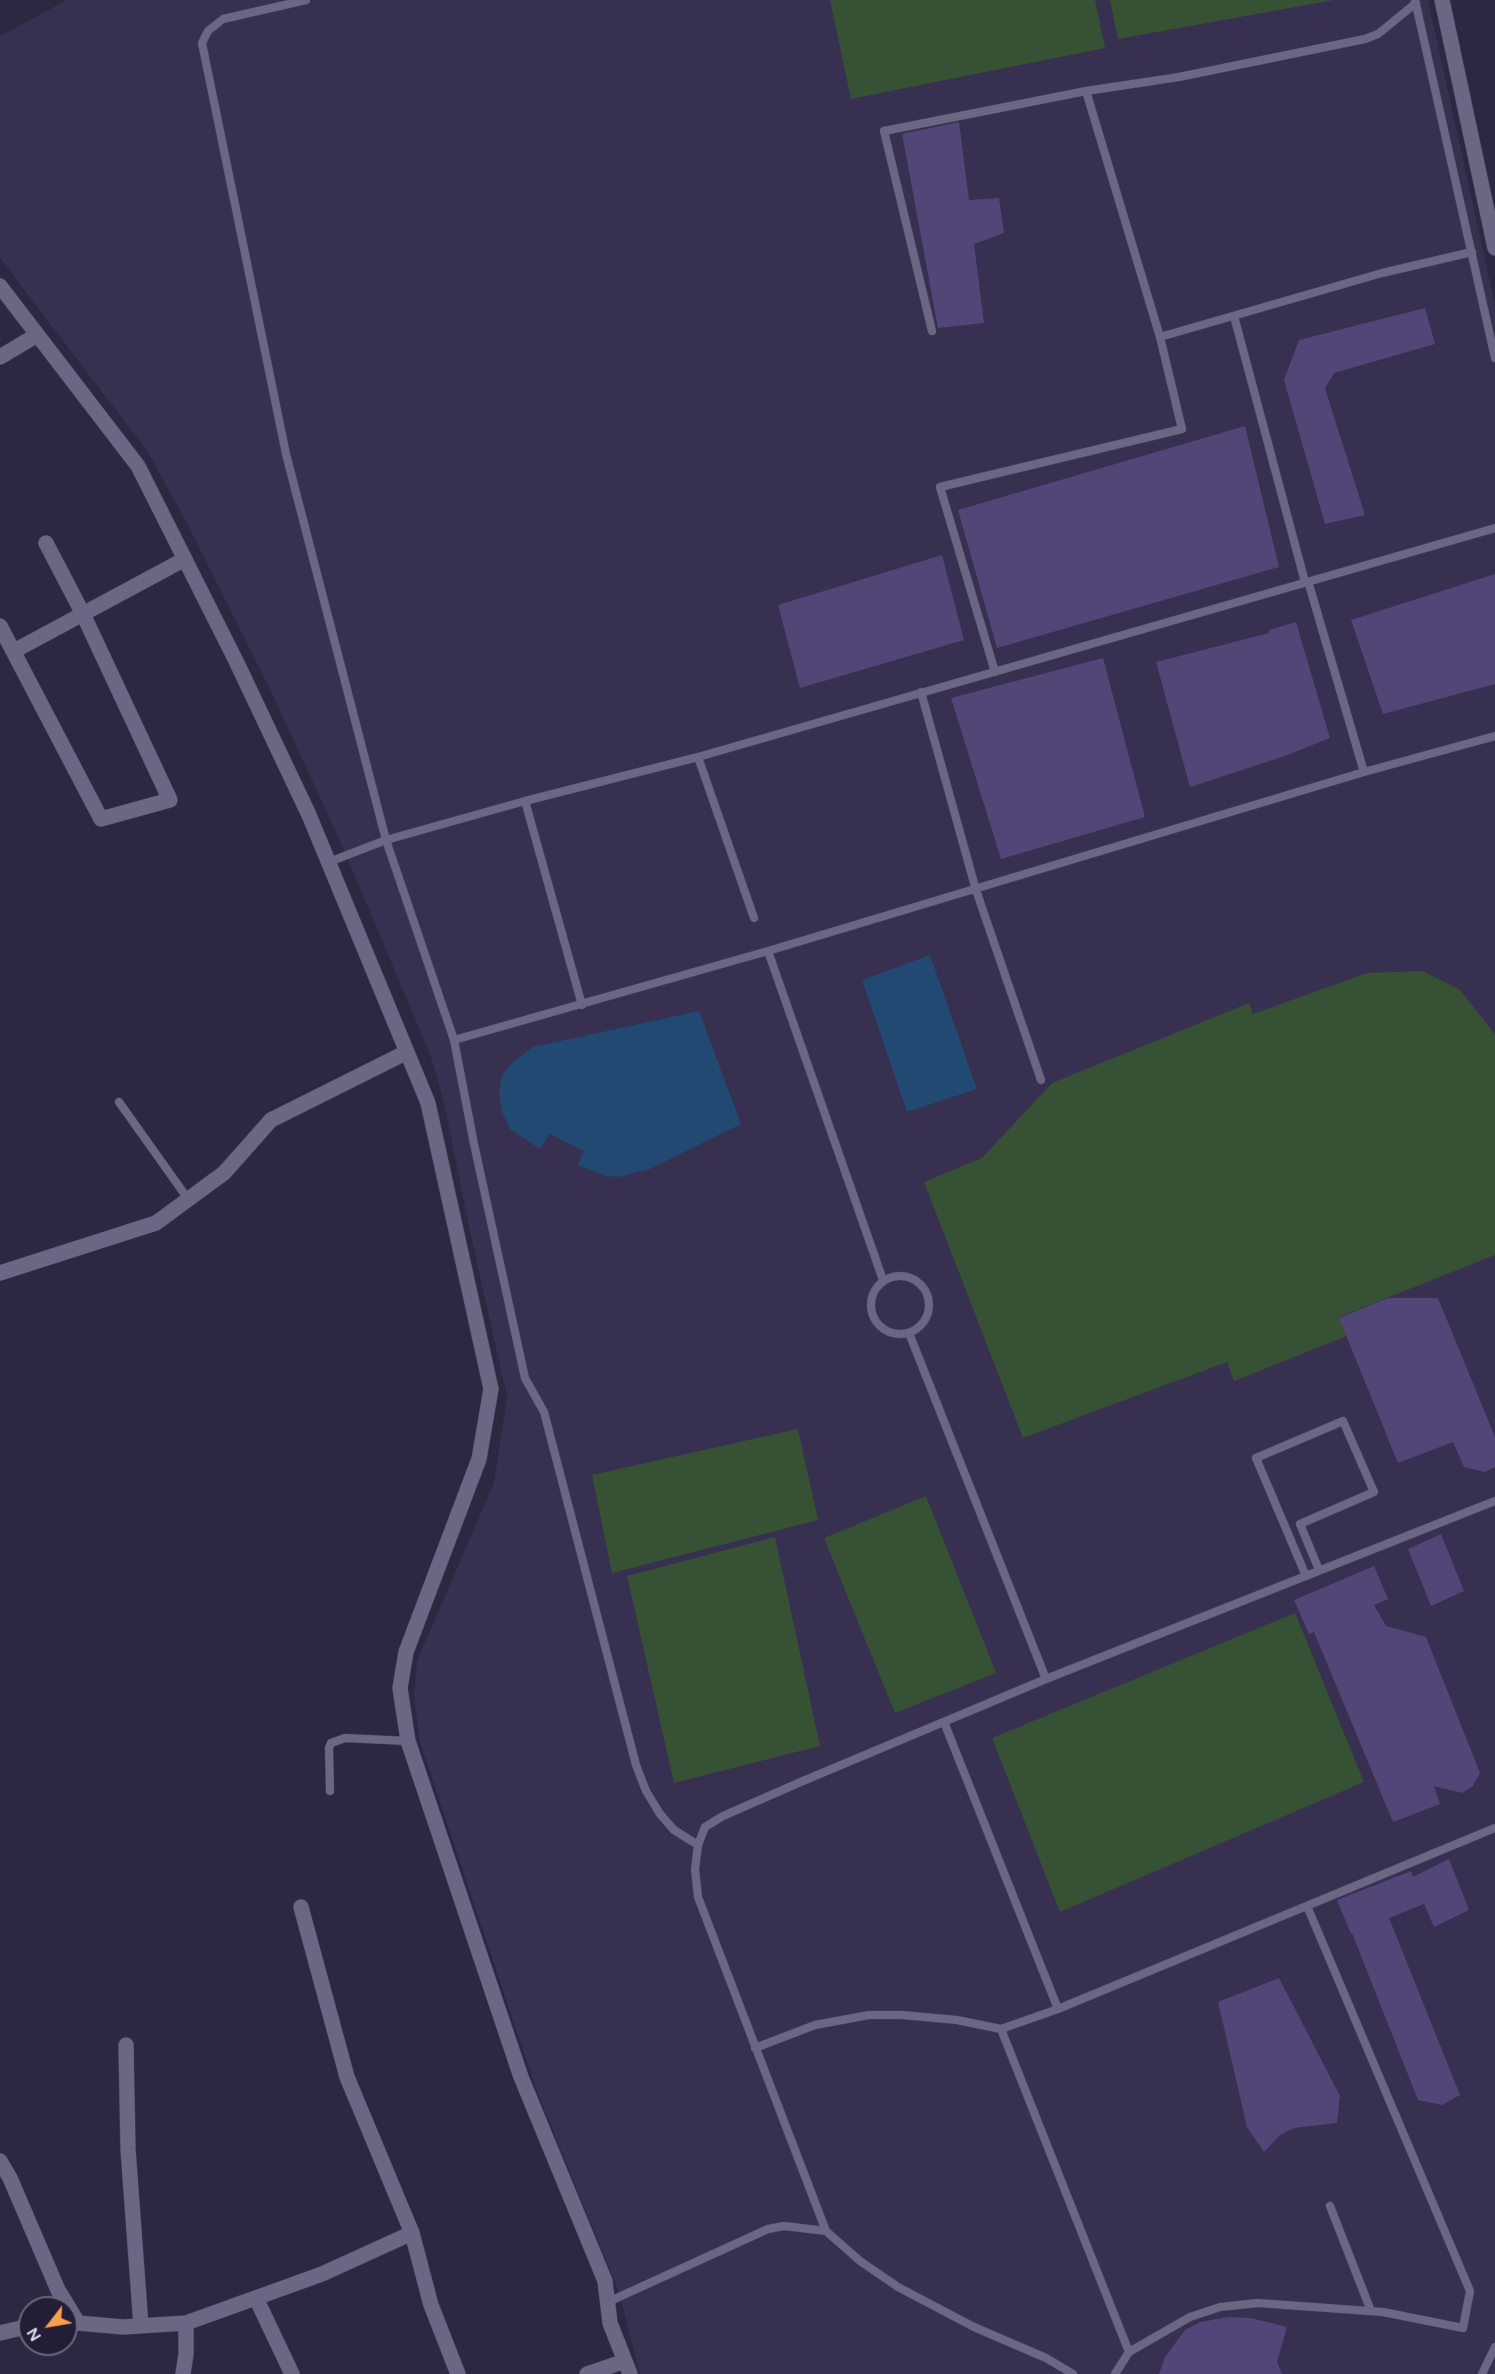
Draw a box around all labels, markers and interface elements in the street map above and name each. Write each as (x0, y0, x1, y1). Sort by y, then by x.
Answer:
north arrow (18, 2296, 78, 2356)
text: N (23, 2324, 45, 2345)

